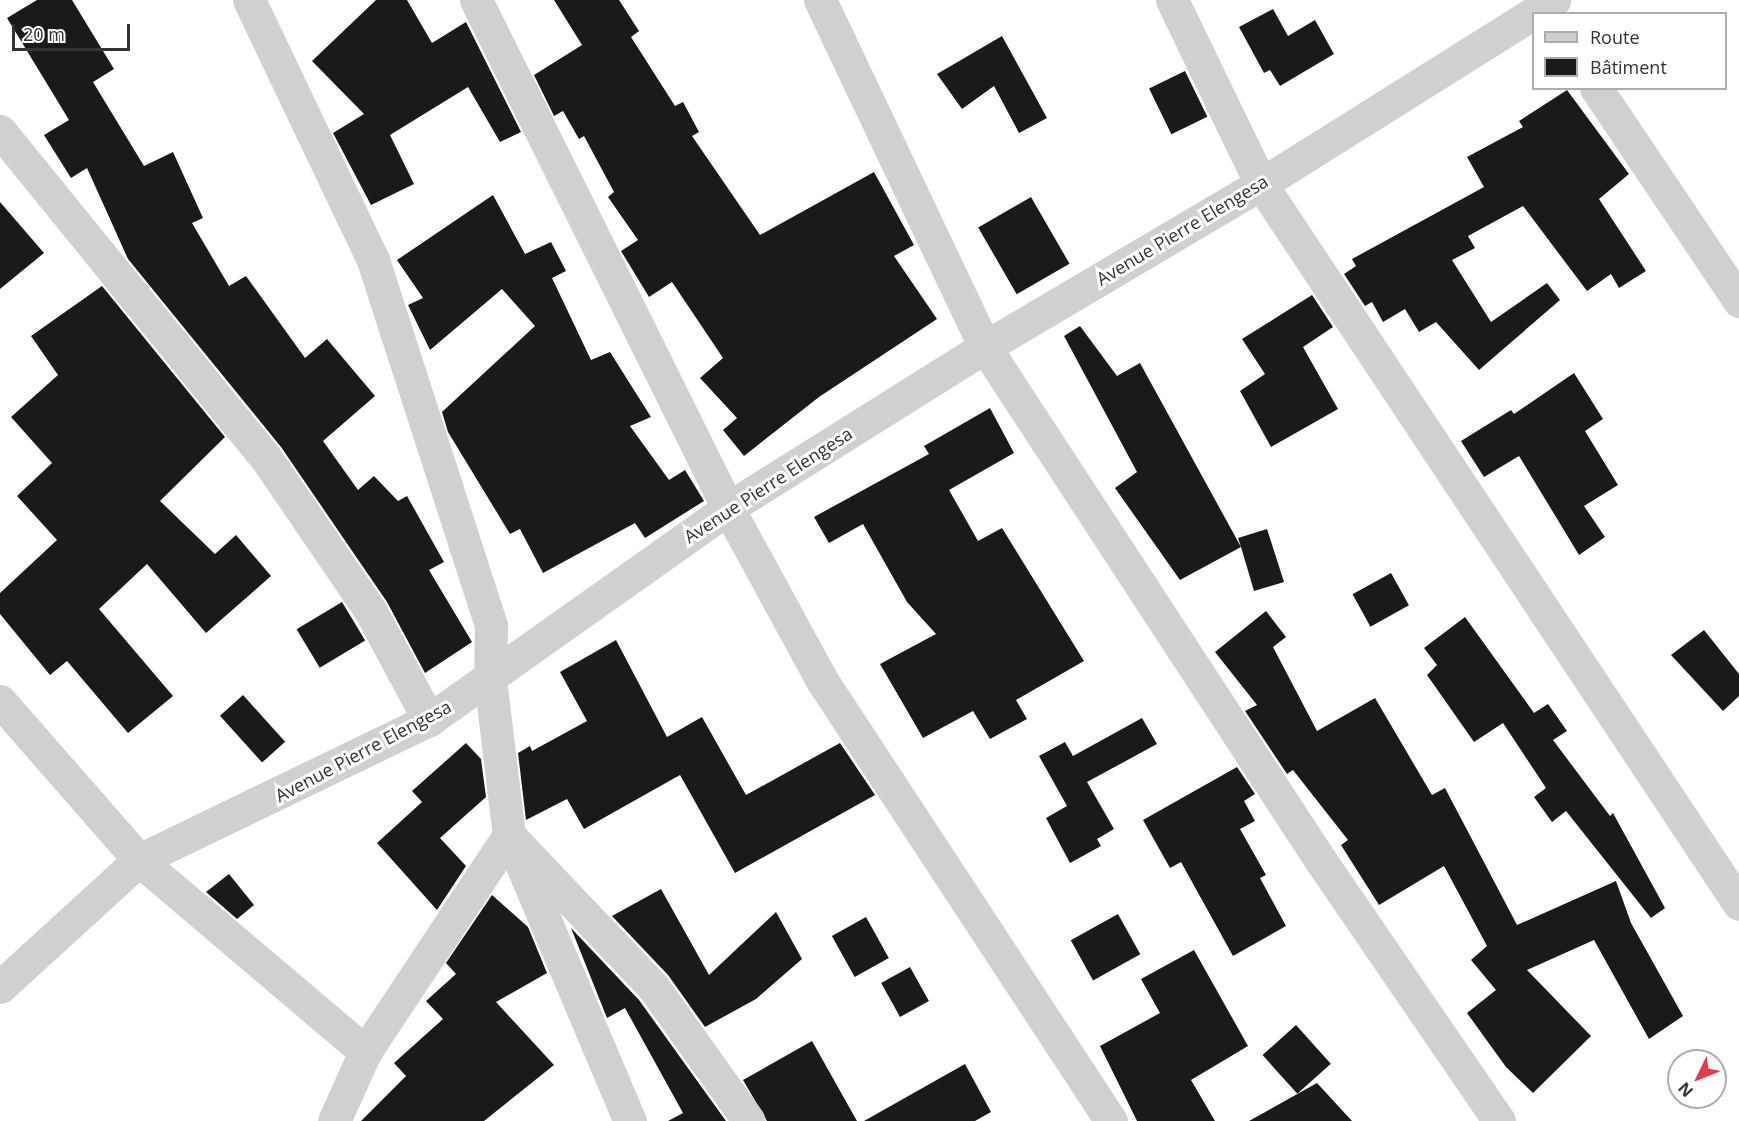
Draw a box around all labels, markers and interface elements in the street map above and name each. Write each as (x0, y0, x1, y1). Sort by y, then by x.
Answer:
scale bar (15, 12, 134, 50)
legend (1532, 12, 1727, 90)
text: 20 m (23, 22, 65, 46)
text: Route (1590, 25, 1640, 49)
text: Bâtiment (1590, 55, 1667, 79)
street label: Avenue Pierre Elengesa (1092, 170, 1272, 290)
street label: Avenue Pierre Elengesa (680, 422, 856, 548)
street label: Avenue Pierre Elengesa (271, 695, 455, 807)
north arrow (1667, 1049, 1727, 1109)
text: N (1673, 1078, 1698, 1102)

